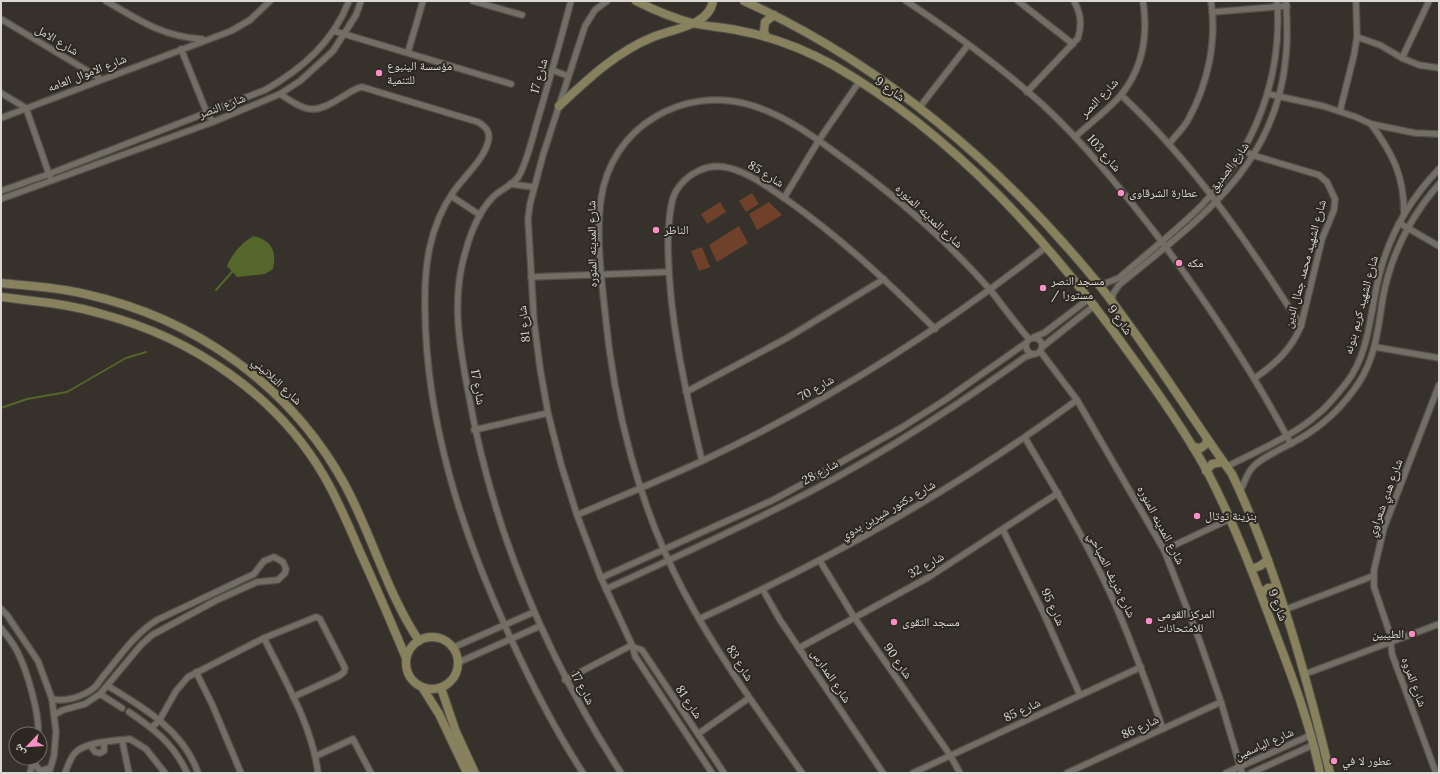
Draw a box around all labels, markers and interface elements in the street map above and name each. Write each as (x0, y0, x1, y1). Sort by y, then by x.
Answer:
street label: شارع الامل (32, 21, 82, 59)
street label: شارع الاموال العامه (45, 51, 129, 95)
street label: شارع 17 (526, 56, 552, 95)
place label: مؤسسة الينبوع للتنمية (387, 58, 452, 87)
marker: مؤسسة الينبوع للتنمية (374, 68, 384, 78)
street label: شارع 9 (872, 73, 908, 105)
street label: شارع النصر (1076, 75, 1122, 122)
street label: شارع النصر (195, 90, 248, 123)
street label: شارع 103 (1083, 131, 1125, 175)
street label: شارع الصديق (1205, 139, 1253, 195)
street label: شارع 85 (745, 157, 787, 191)
street label: شارع المدينه المنوره (892, 180, 966, 252)
place label: عطارة الشرقاوى (1129, 185, 1198, 200)
marker: عطارة الشرقاوى (1116, 188, 1126, 198)
street label: شارع الشهيد محمد جمال الدين (1280, 198, 1330, 330)
street label: شارع المدينه المنوره (583, 200, 601, 288)
place label: الناظر (663, 222, 689, 237)
marker: الناظر (651, 225, 661, 235)
street label: شارع الشهيد كريم بنونه (1340, 254, 1382, 356)
place label: مكه (1187, 255, 1203, 270)
marker: مكه (1174, 258, 1184, 268)
place label: مسجد النصر / مستورا (1050, 273, 1104, 303)
marker: مسجد النصر / مستورا (1038, 283, 1048, 293)
street label: شارع 9 (1104, 302, 1136, 338)
street label: شارع 81 (514, 305, 534, 343)
street label: شارع التلاتيني (247, 354, 306, 410)
street label: شارع 17 (467, 368, 489, 406)
street label: شارع 70 (795, 371, 837, 405)
street label: شارع 28 (799, 455, 841, 488)
street label: شارع هدي شعراوي (1363, 457, 1408, 540)
street label: شارع دكتور شيرين بدوي (838, 476, 939, 545)
street label: شارع المدينه المنوره (1133, 483, 1189, 567)
place label: بنزينة توتال (1205, 508, 1257, 523)
marker: بنزينة توتال (1192, 511, 1202, 521)
street label: شارع شريف الصباحي (1083, 530, 1140, 621)
street label: شارع 32 (905, 548, 947, 582)
street label: شارع 95 (1037, 586, 1069, 628)
street label: شارع 9 (1265, 587, 1291, 623)
place label: المركز القومى للامتحانات (1157, 606, 1215, 635)
place label: مسجد التقوى (902, 614, 960, 629)
marker: المركز القومى للامتحانات (1144, 616, 1154, 626)
marker: مسجد التقوى (889, 617, 899, 627)
place label: الطيبين (1372, 626, 1404, 641)
marker: الطيبين (1407, 629, 1417, 639)
street label: شارع 90 (880, 640, 916, 682)
street label: شارع 83 (723, 642, 757, 684)
street label: شارع المدارس (807, 646, 855, 706)
street label: شارع المروه (1398, 655, 1430, 709)
street label: شارع 17 (568, 668, 599, 708)
street label: شارع 81 (672, 682, 706, 722)
street label: شارع 85 (1001, 694, 1043, 726)
street label: شارع 86 (1119, 711, 1161, 743)
street label: شارع الياسمين (1232, 724, 1296, 764)
north arrow (8, 726, 48, 766)
text: ش (10, 741, 29, 758)
place label: عطور لا في (1342, 753, 1392, 771)
marker: عطور لا في (1329, 756, 1339, 766)

